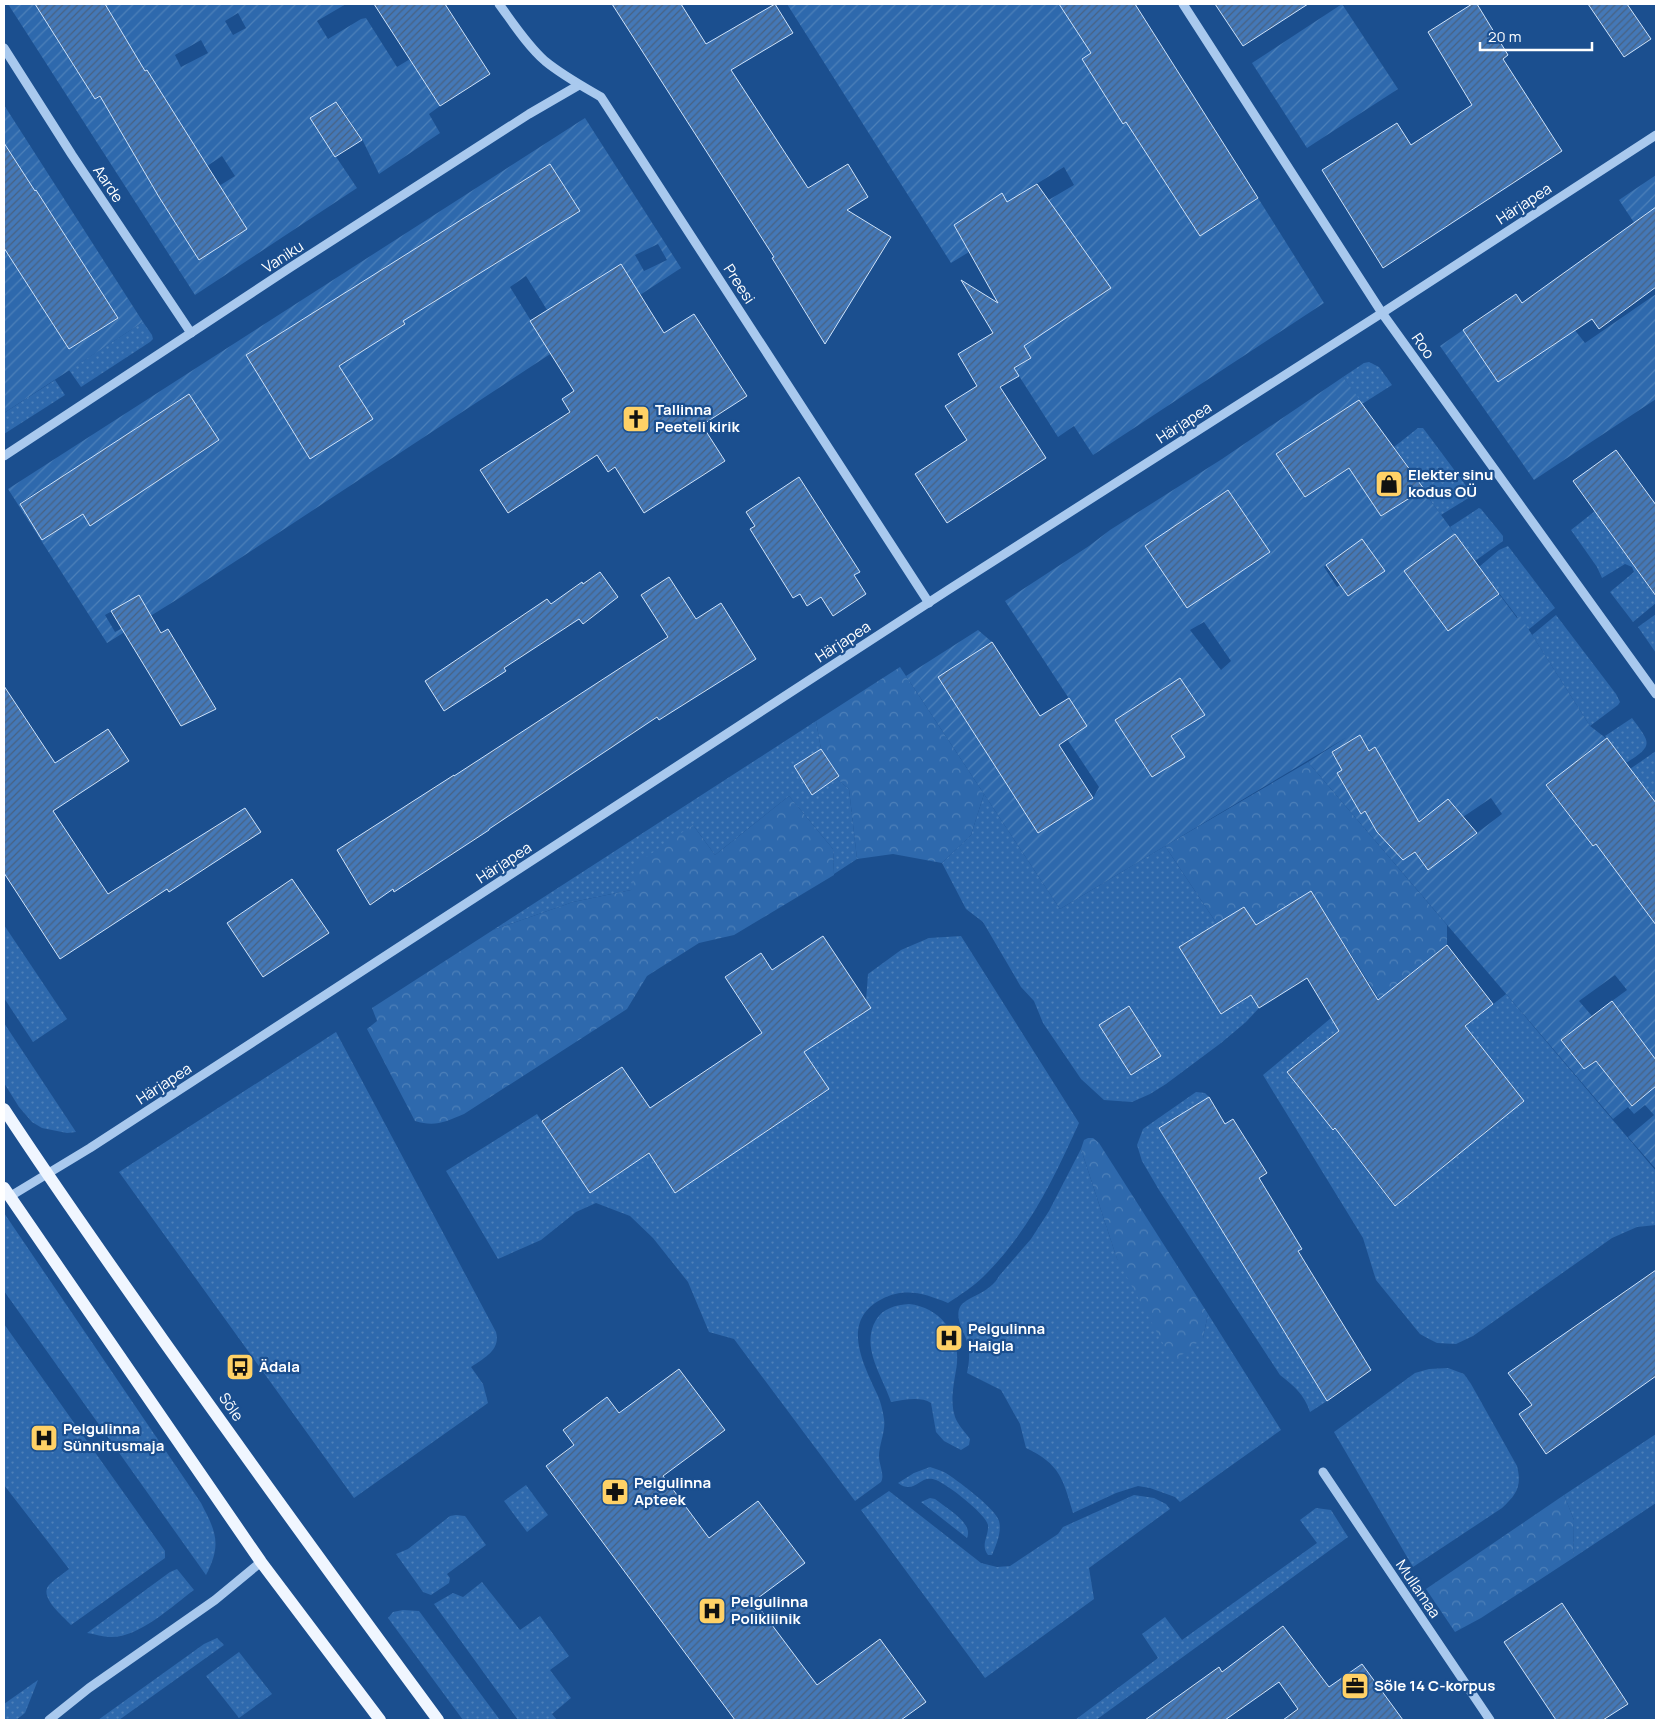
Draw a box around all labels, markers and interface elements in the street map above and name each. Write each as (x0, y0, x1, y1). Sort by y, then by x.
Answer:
scale bar (1480, 20, 1592, 52)
text: 20 m (1488, 26, 1521, 47)
street label: Aarde (88, 161, 129, 207)
street label: Härjapea (1492, 178, 1555, 229)
street label: Vaniku (258, 235, 308, 278)
street label: Preesi (719, 260, 760, 308)
street label: Roo (1407, 329, 1440, 363)
street label: Härjapea (1152, 397, 1215, 448)
place label: Tallinna Peeteli kirik (655, 399, 741, 437)
church icon: Tallinna Peeteli kirik (621, 404, 651, 434)
place label: Elekter sinu kodus OÜ (1408, 464, 1493, 502)
shop icon: Elekter sinu kodus OÜ (1374, 469, 1404, 499)
street label: Härjapea (811, 616, 874, 667)
street label: Härjapea (472, 837, 535, 888)
street label: Härjapea (132, 1058, 195, 1109)
place label: Pelgulinna Haigla (968, 1318, 1045, 1356)
hospital icon: Pelgulinna Haigla (934, 1323, 964, 1353)
bus stop icon: Ädala (225, 1352, 255, 1382)
place label: Ädala (259, 1356, 300, 1377)
street label: Sõle (214, 1388, 249, 1425)
place label: Pelgulinna Sünnitusmaja (63, 1418, 164, 1456)
hospital icon: Pelgulinna Sünnitusmaja (29, 1423, 59, 1453)
place label: Pelgulinna Apteek (634, 1472, 711, 1510)
pharmacy icon: Pelgulinna Apteek (600, 1477, 630, 1507)
street label: Mullamaa (1391, 1555, 1446, 1622)
place label: Pelgulinna Polikliinik (731, 1591, 808, 1629)
hospital icon: Pelgulinna Polikliinik (697, 1596, 727, 1626)
office icon: Sõle 14 C-korpus (1340, 1671, 1370, 1701)
place label: Sõle 14 C-korpus (1374, 1675, 1495, 1696)

